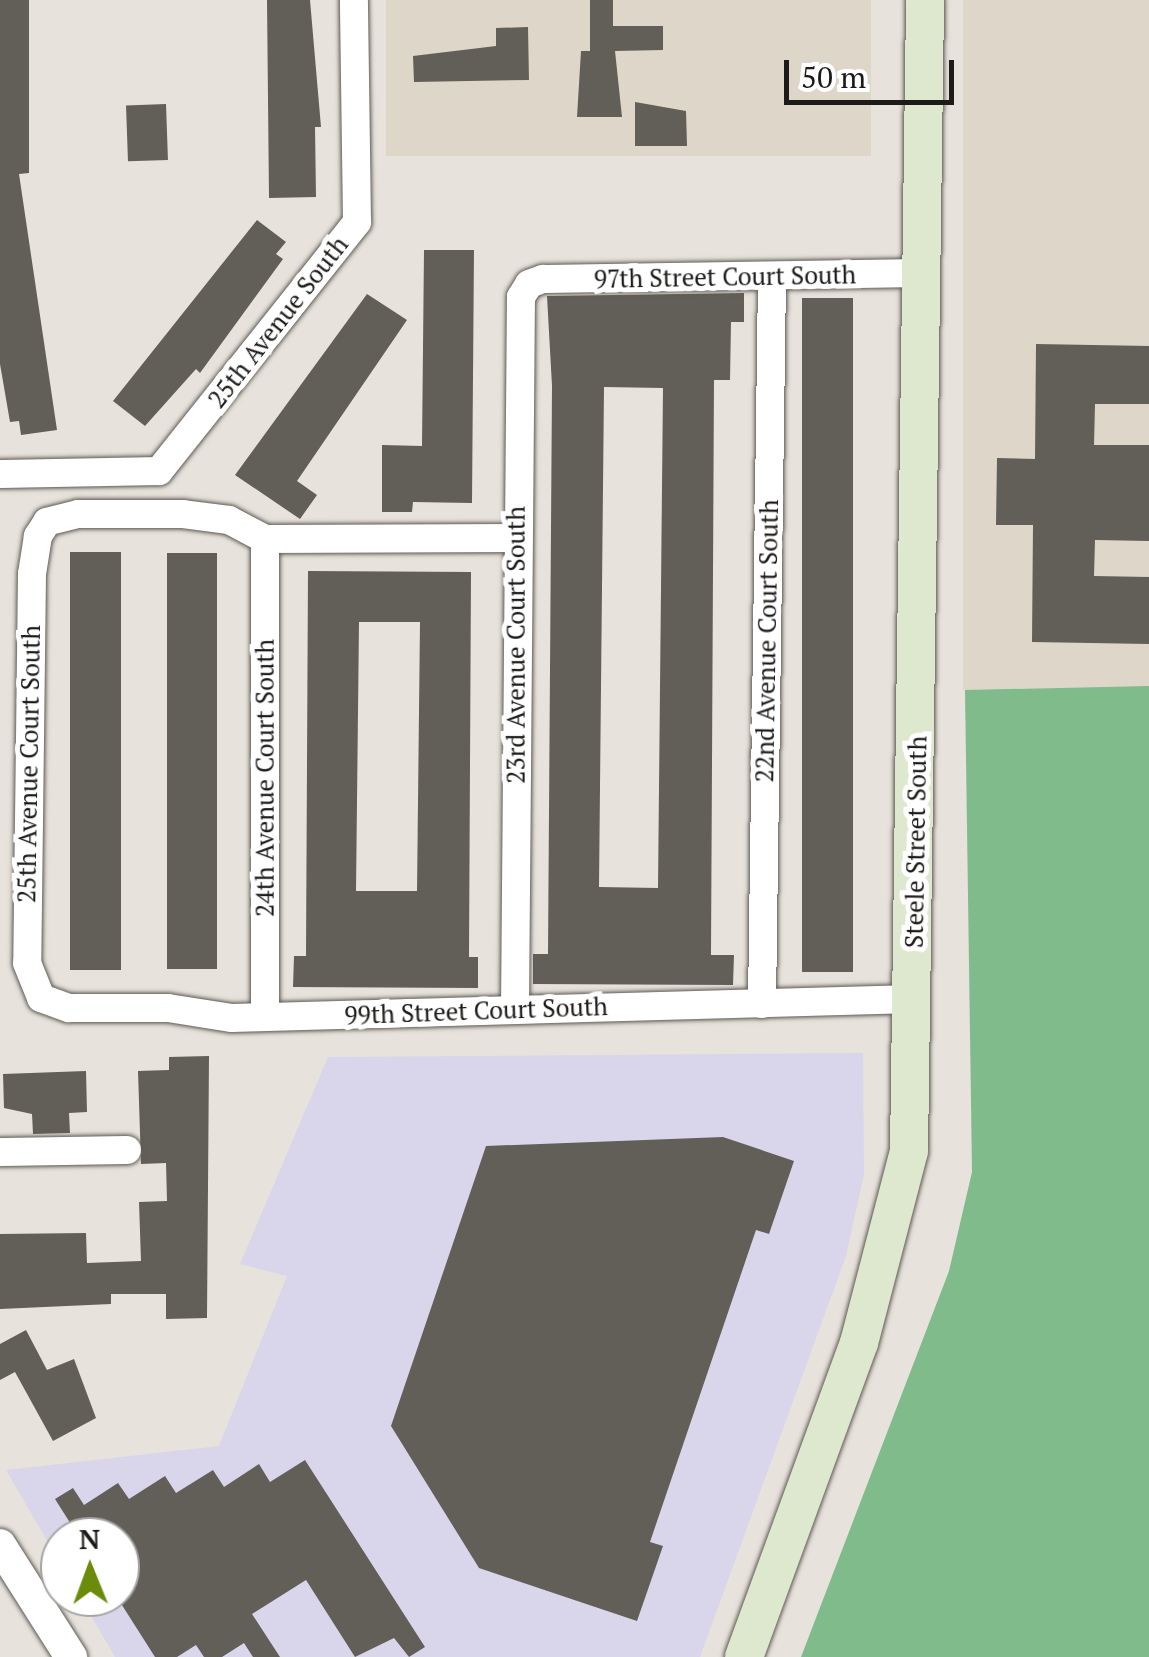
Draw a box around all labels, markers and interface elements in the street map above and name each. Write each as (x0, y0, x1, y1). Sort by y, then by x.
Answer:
scale bar (789, 40, 959, 102)
text: 50 m (801, 57, 866, 97)
street label: 25th Avenue South (201, 230, 355, 414)
street label: 97th Street Court South (593, 260, 857, 294)
street label: 22nd Avenue Court South (750, 499, 784, 783)
street label: 23rd Avenue Court South (501, 506, 531, 784)
street label: 25th Avenue Court South (12, 624, 46, 904)
street label: 24th Avenue Court South (250, 639, 280, 917)
street label: Steele Street South (899, 736, 933, 948)
street label: 99th Street Court South (344, 991, 608, 1031)
north arrow (40, 1517, 140, 1617)
text: N (79, 1520, 100, 1557)

